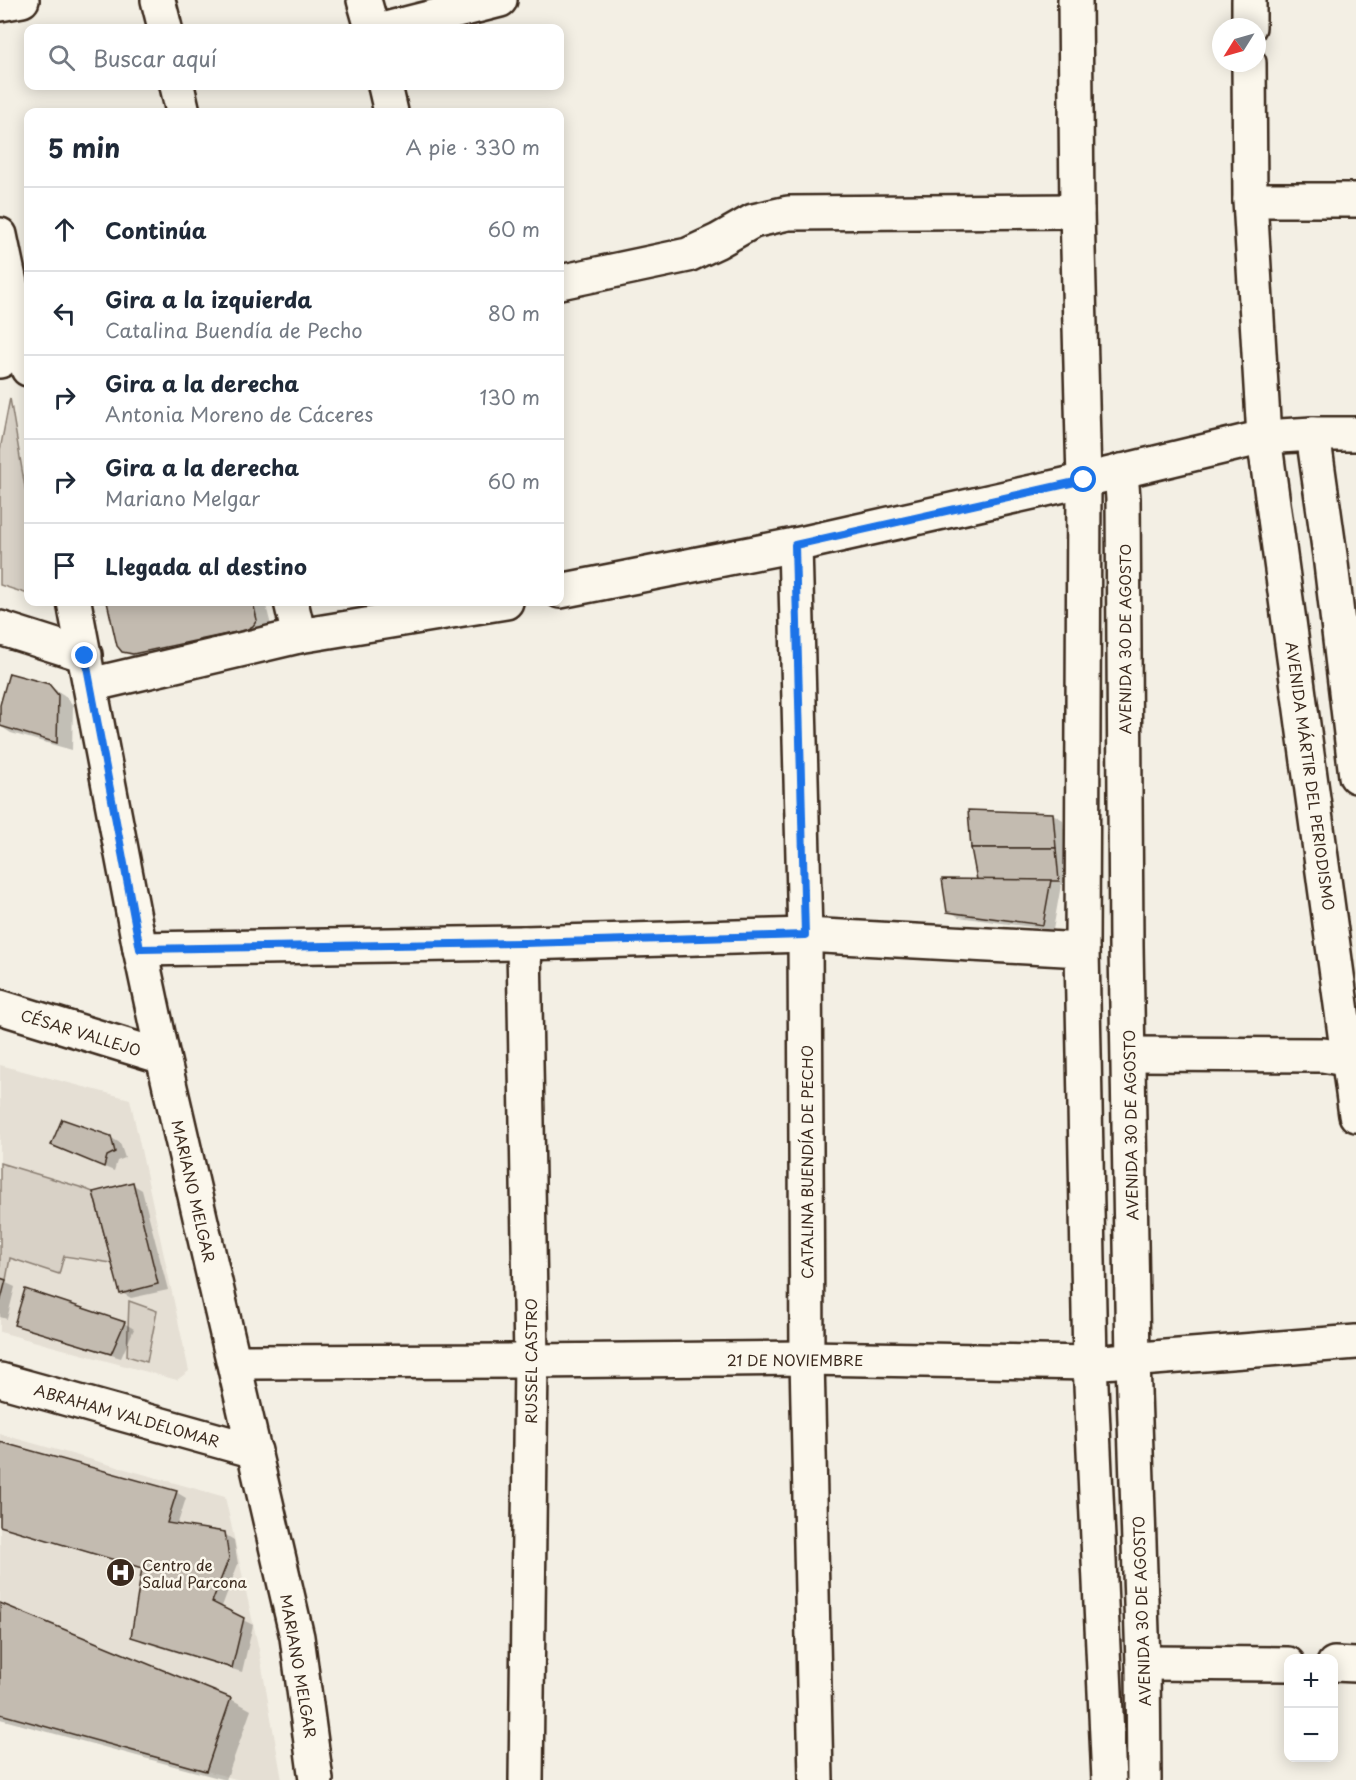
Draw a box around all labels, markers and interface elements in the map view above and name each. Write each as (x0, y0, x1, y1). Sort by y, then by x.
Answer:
north arrow (1212, 18, 1266, 72)
search box (24, 24, 564, 90)
icon: search (45, 41, 78, 74)
text: Buscar aquí (93, 41, 217, 74)
text: 5 min (48, 128, 120, 167)
text: A pie · 330 m (406, 132, 540, 162)
icon: ahead (48, 213, 81, 246)
text: Continúa (105, 213, 207, 246)
text: 60 m (488, 214, 540, 244)
text: Gira a la izquierda (105, 282, 312, 315)
icon: left (48, 297, 81, 330)
text: 80 m (488, 298, 540, 328)
text: Catalina Buendía de Pecho (105, 315, 363, 345)
text: Gira a la derecha (105, 366, 299, 399)
icon: right (48, 381, 81, 414)
text: 130 m (480, 382, 540, 412)
text: Antonia Moreno de Cáceres (105, 399, 373, 429)
text: Gira a la derecha (105, 450, 299, 483)
icon: right (48, 465, 81, 498)
text: 60 m (488, 466, 540, 496)
route start (1070, 466, 1096, 492)
text: Mariano Melgar (105, 483, 260, 513)
street label: AVENIDA 30 DE AGOSTO (1113, 544, 1136, 734)
icon: arrive (48, 549, 81, 582)
text: Llegada al destino (105, 549, 307, 582)
street label: AVENIDA MÁRTIR DEL PERIODISMO (1281, 640, 1341, 912)
route end (71, 642, 97, 668)
street label: CÉSAR VALLEJO (18, 1003, 144, 1061)
street label: AVENIDA 30 DE AGOSTO (1117, 1030, 1143, 1220)
street label: CATALINA BUENDÍA DE PECHO (795, 1045, 818, 1279)
street label: MARIANO MELGAR (166, 1117, 222, 1265)
street label: RUSSEL CASTRO (519, 1298, 542, 1424)
street label: 21 DE NOVIEMBRE (727, 1348, 863, 1371)
street label: ABRAHAM VALDELOMAR (31, 1377, 223, 1453)
street label: AVENIDA 30 DE AGOSTO (1126, 1515, 1156, 1707)
place label: Centro de Salud Parcona (142, 1553, 248, 1593)
hospital icon: Centro de Salud Parcona (105, 1557, 137, 1589)
street label: MARIANO MELGAR (275, 1592, 323, 1740)
map controls (1284, 1654, 1338, 1762)
button: + (1284, 1654, 1338, 1708)
button: − (1284, 1708, 1338, 1762)

